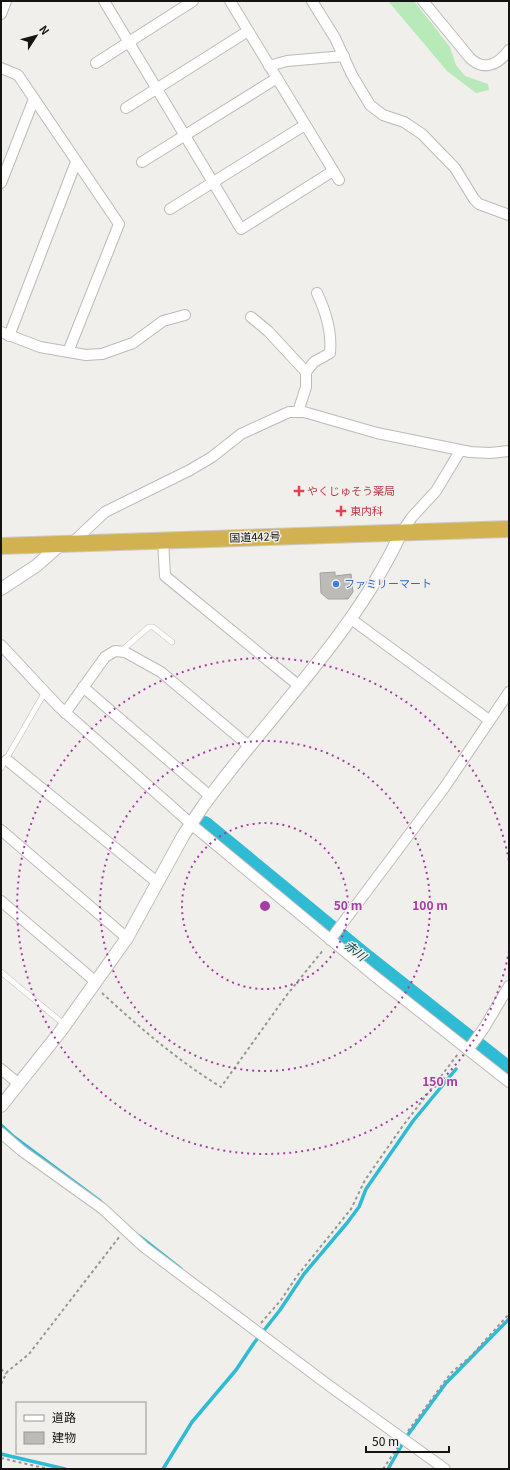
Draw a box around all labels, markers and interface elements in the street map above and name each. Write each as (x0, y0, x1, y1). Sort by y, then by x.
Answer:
north arrow (16, 16, 56, 56)
text: N (36, 21, 54, 38)
place label: やくじゅそう薬局 (307, 482, 395, 498)
marker: やくじゅそう薬局 (294, 486, 304, 496)
place label: 東内科 (350, 502, 383, 518)
marker: 東内科 (335, 505, 347, 517)
street label: 国道442号 (229, 527, 281, 545)
place label: ファミリーマート (344, 575, 432, 591)
marker: ファミリーマート (331, 579, 341, 589)
text: 50 m (334, 896, 362, 913)
text: 100 m (412, 896, 448, 913)
centre of rings (258, 899, 272, 913)
water label: 赤川 (341, 936, 372, 965)
text: 150 m (422, 1072, 458, 1089)
legend (16, 1402, 146, 1454)
text: 道路 (52, 1408, 76, 1425)
text: 建物 (52, 1428, 76, 1445)
scale bar (366, 1428, 449, 1454)
text: 50 m (372, 1432, 399, 1449)

